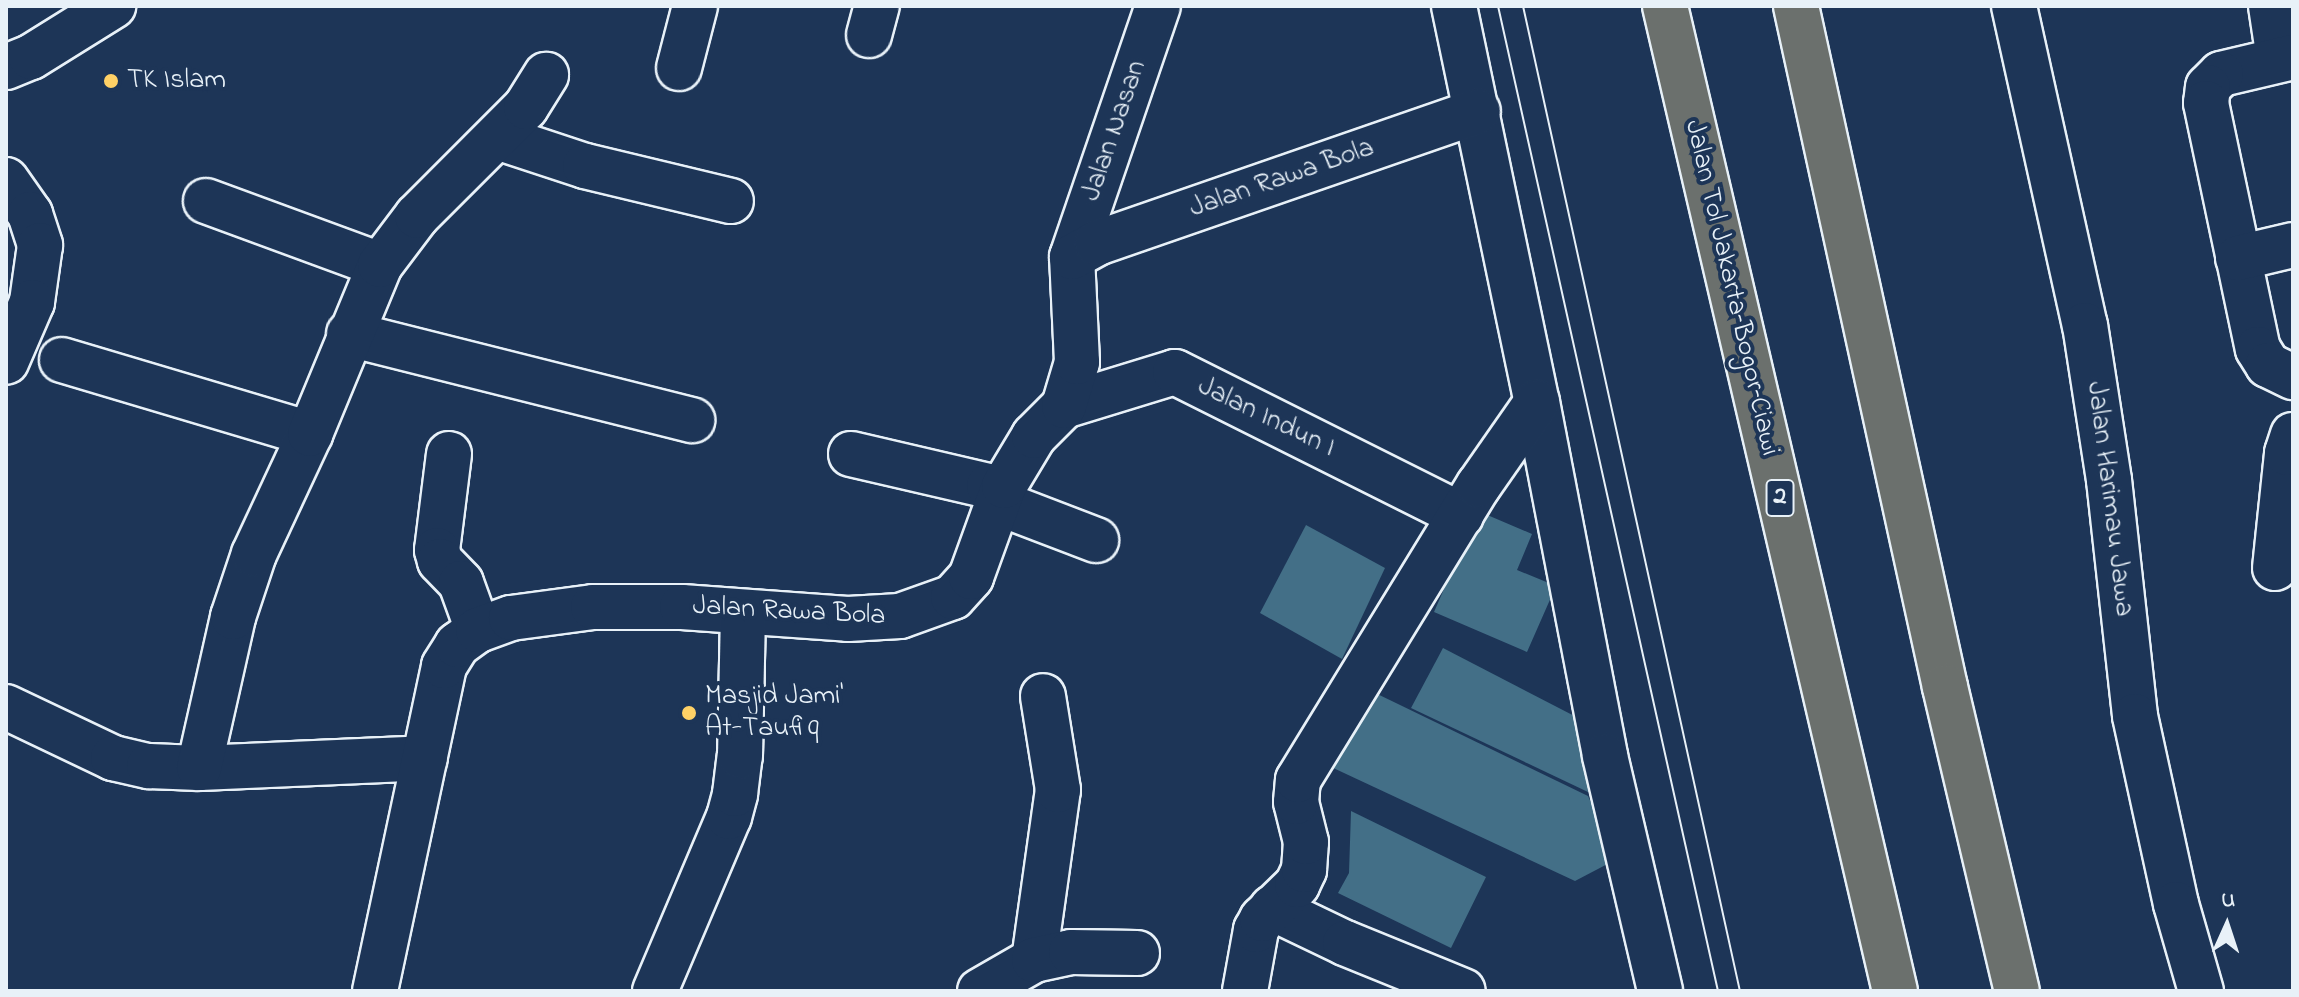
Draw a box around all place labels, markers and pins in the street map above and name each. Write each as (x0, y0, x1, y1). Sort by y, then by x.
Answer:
place label: TK Islam (127, 64, 226, 98)
marker: TK Islam (102, 72, 120, 90)
place label: Masjid Jami' At-Taufiq (705, 680, 843, 746)
marker: Masjid Jami' At-Taufiq (680, 704, 698, 722)

